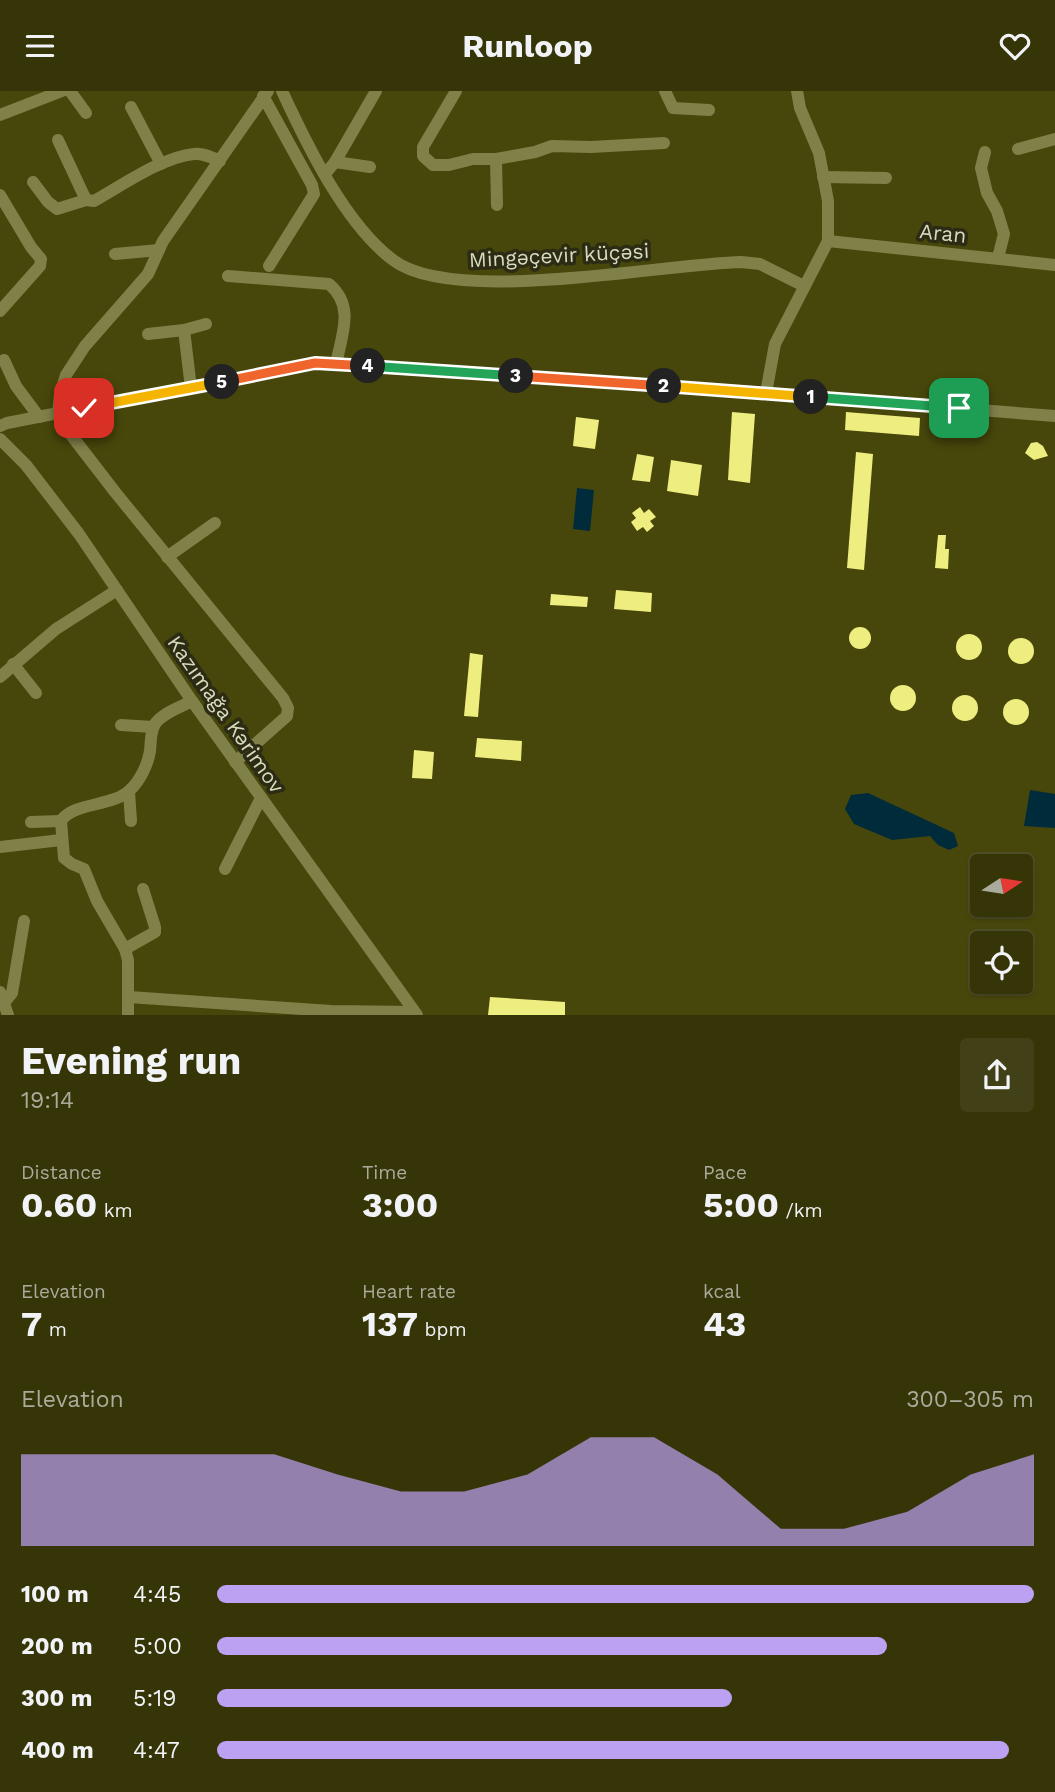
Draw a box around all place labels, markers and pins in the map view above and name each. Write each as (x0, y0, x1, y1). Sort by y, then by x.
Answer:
pin: 4 (350, 349, 386, 383)
pin: 3 (498, 359, 534, 393)
pin: 5 (204, 365, 240, 399)
pin: 2 (646, 369, 682, 403)
pin (54, 378, 114, 438)
pin (929, 378, 989, 438)
pin: 1 (794, 379, 828, 415)

